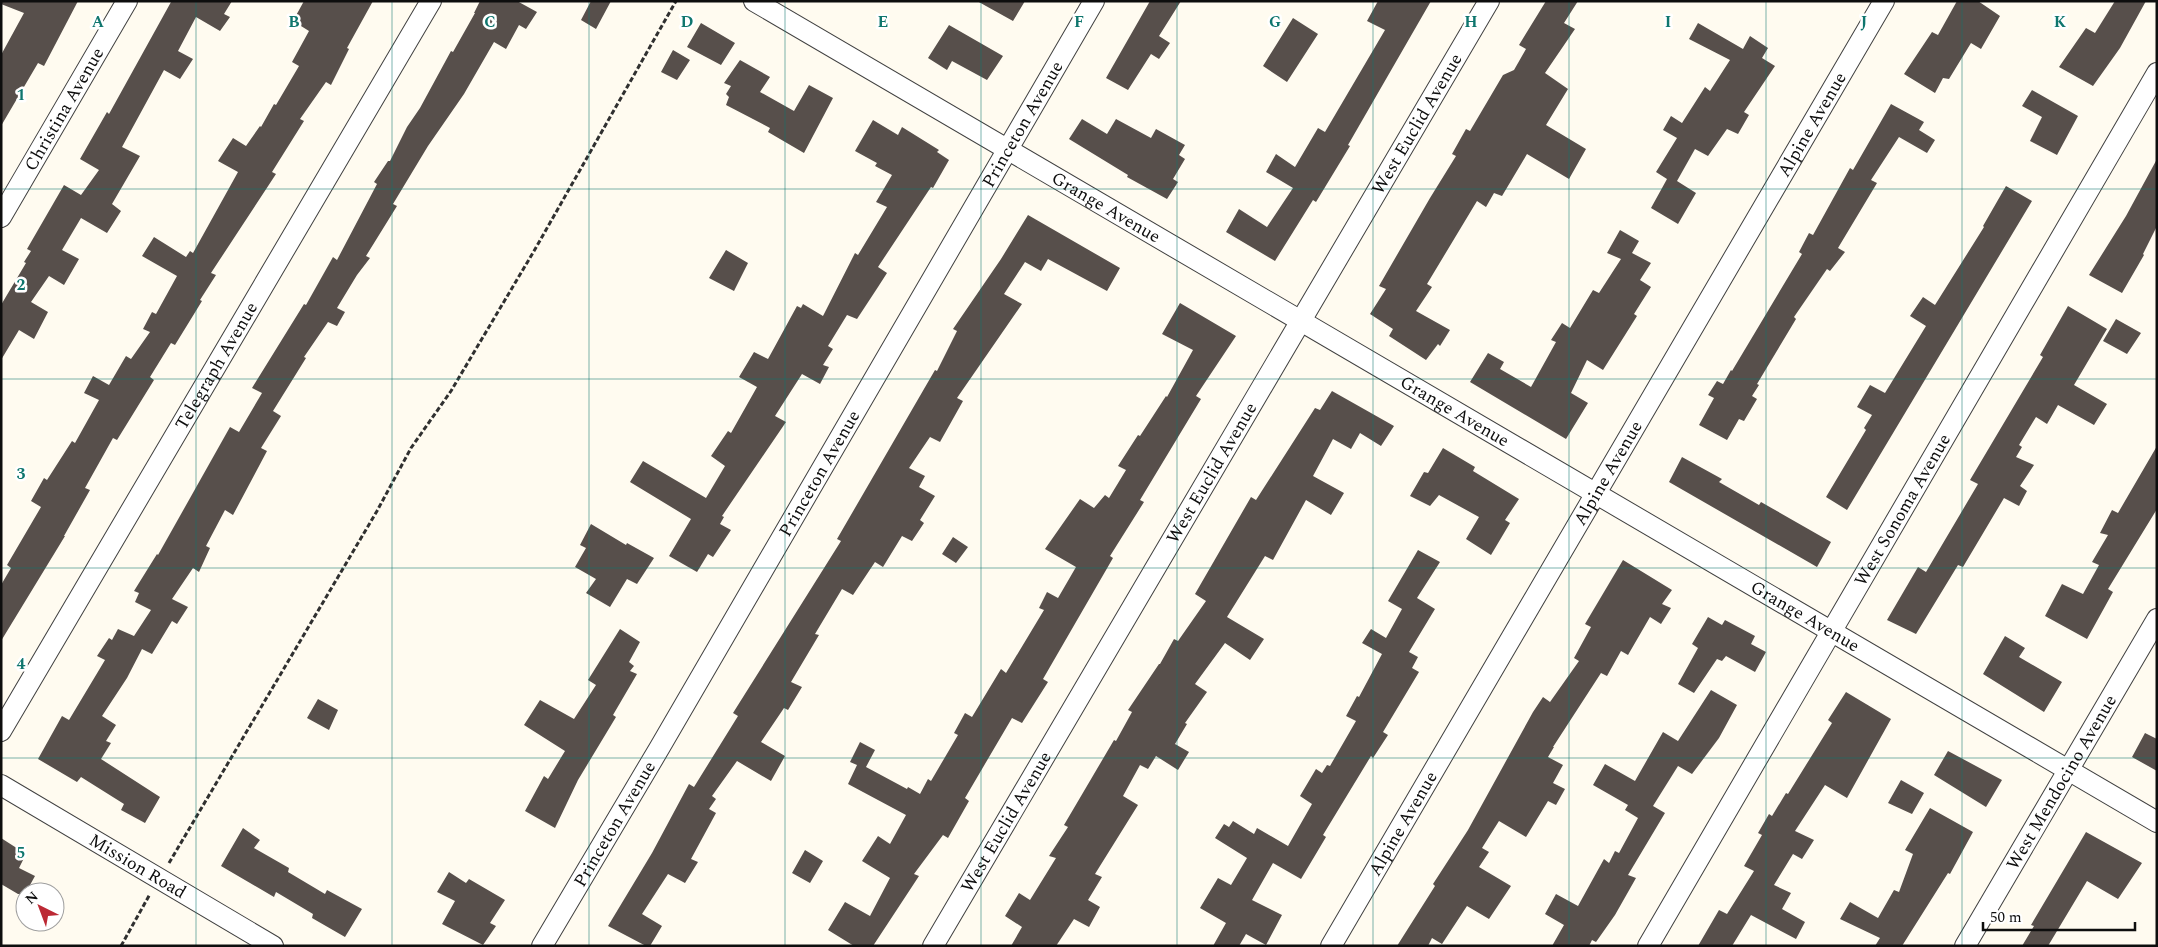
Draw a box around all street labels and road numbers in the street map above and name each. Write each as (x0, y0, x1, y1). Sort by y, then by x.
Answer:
street label: Christina Avenue (18, 42, 111, 176)
street label: West Euclid Avenue (1365, 48, 1469, 200)
street label: Princeton Avenue (975, 56, 1070, 193)
street label: Alpine Avenue (1771, 67, 1854, 182)
street label: Grange Avenue (1046, 165, 1166, 250)
street label: Telegraph Avenue (168, 297, 265, 435)
street label: Grange Avenue (1395, 369, 1514, 454)
street label: West Euclid Avenue (1160, 397, 1264, 549)
street label: Princeton Avenue (772, 405, 867, 542)
street label: Alpine Avenue (1567, 416, 1650, 531)
street label: West Sonoma Avenue (1848, 429, 1958, 591)
street label: Grange Avenue (1745, 574, 1865, 659)
street label: West Mendocino Avenue (2000, 690, 2124, 875)
street label: West Euclid Avenue (954, 746, 1059, 898)
street label: Princeton Avenue (567, 756, 663, 892)
street label: Alpine Avenue (1362, 766, 1445, 881)
street label: Mission Road (84, 827, 191, 906)

